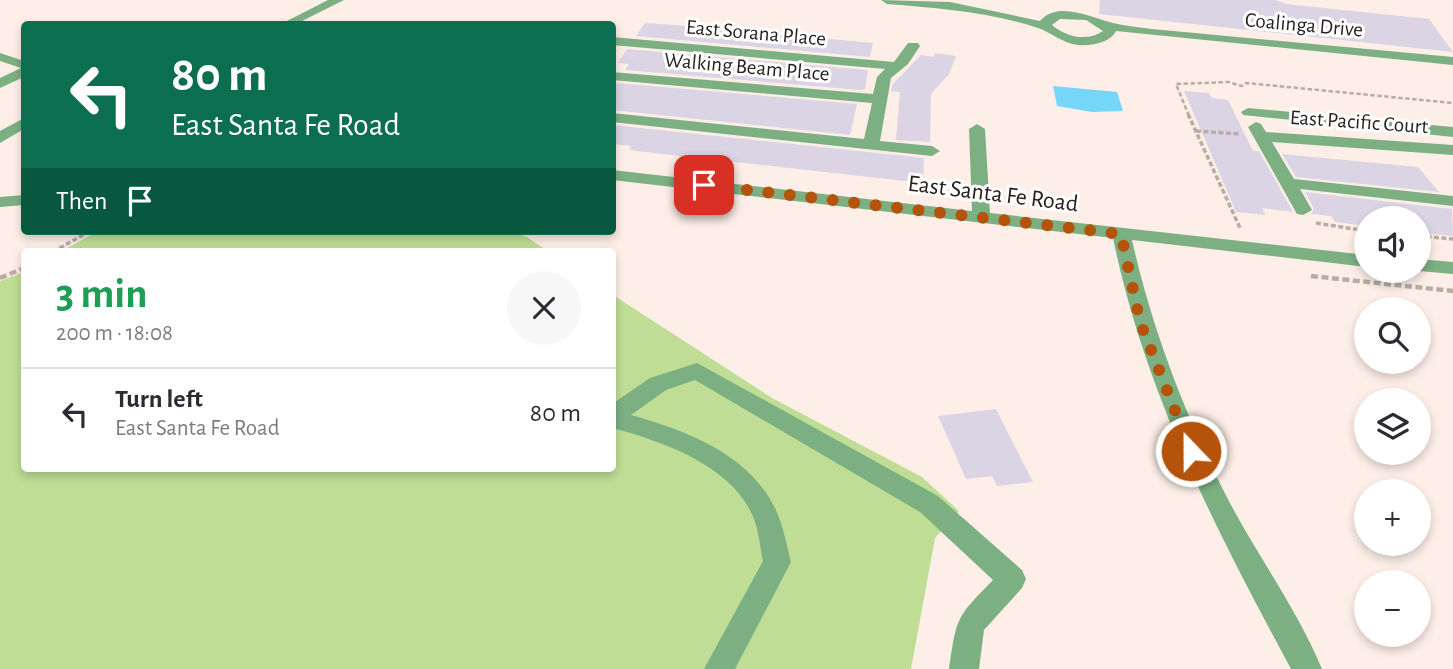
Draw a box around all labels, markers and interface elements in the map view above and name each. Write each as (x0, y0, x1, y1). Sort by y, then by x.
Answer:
street label: Coalinga Drive (1244, 9, 1364, 41)
street label: East Sorana Place (685, 16, 827, 50)
icon: left (56, 49, 147, 140)
street label: Walking Beam Place (664, 49, 830, 85)
text: 80 m (171, 51, 268, 100)
street label: East Pacific Court (1289, 107, 1429, 137)
text: East Santa Fe Road (171, 109, 400, 141)
pin (674, 155, 734, 215)
icon: arrive (685, 166, 723, 204)
street label: East Santa Fe Road (906, 172, 1080, 216)
icon: arrive (121, 182, 159, 220)
text: Then (56, 188, 107, 214)
map controls (1354, 206, 1431, 647)
button: sound (1354, 206, 1431, 283)
button: close (507, 271, 581, 345)
text: 3 min (56, 273, 148, 315)
button: search (1354, 297, 1431, 374)
text: 200 m · 18:08 (56, 322, 173, 345)
text: Turn left (115, 386, 203, 412)
button: layers (1354, 388, 1431, 465)
icon: left (56, 395, 94, 433)
text: 80 m (530, 400, 581, 426)
position arrow (1154, 414, 1228, 488)
text: East Santa Fe Road (115, 417, 280, 440)
button: + (1354, 479, 1431, 556)
button: − (1354, 570, 1431, 647)

